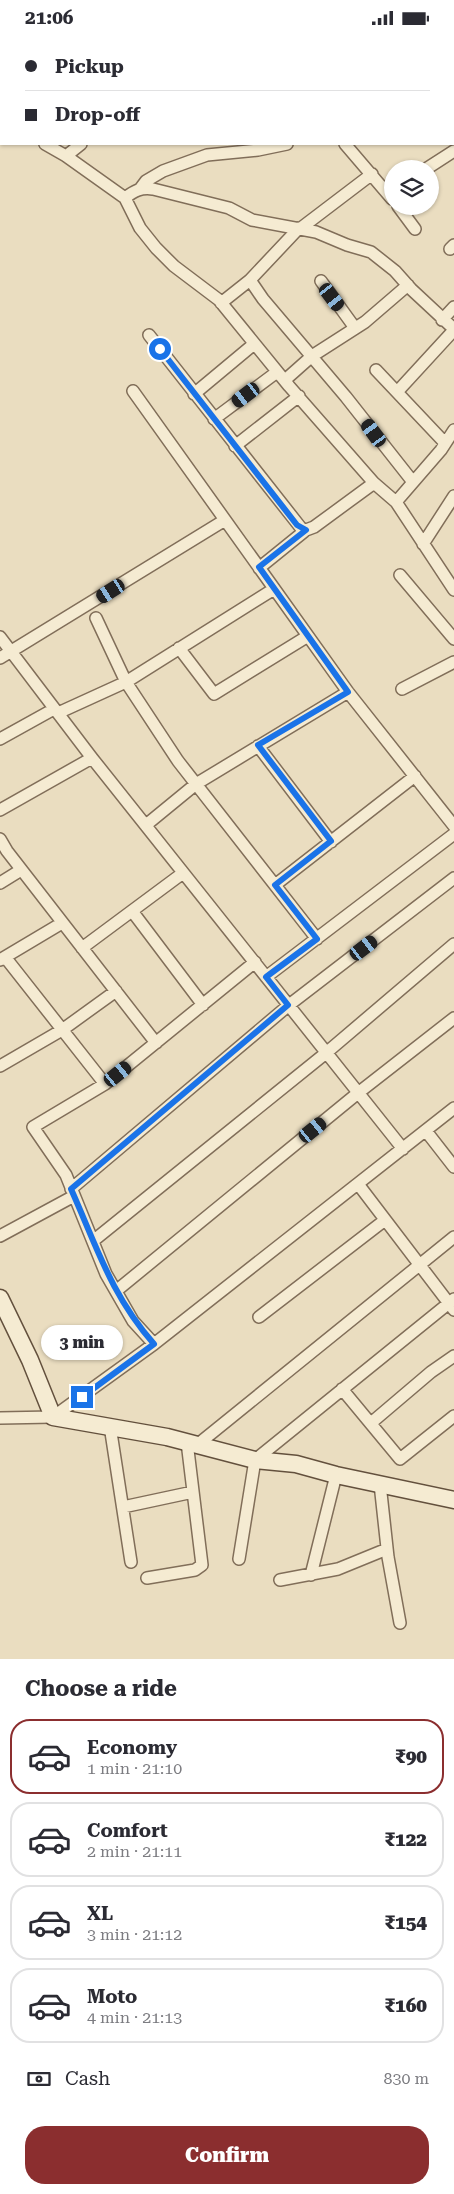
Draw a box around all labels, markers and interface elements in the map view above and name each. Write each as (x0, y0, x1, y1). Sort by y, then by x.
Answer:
text: 21:06 (25, 6, 74, 29)
text: Pickup (55, 55, 124, 78)
text: Drop-off (55, 103, 140, 126)
map controls (384, 160, 439, 215)
button: layers (384, 160, 439, 215)
car (316, 281, 347, 313)
route start (149, 338, 171, 360)
car (229, 380, 262, 410)
car (359, 416, 388, 450)
car (94, 577, 127, 605)
car (347, 933, 380, 963)
car (101, 1059, 134, 1089)
car (296, 1115, 329, 1145)
callout: 3 min (41, 1325, 123, 1359)
text: 3 min (60, 1333, 104, 1352)
route end (71, 1386, 93, 1408)
text: Choose a ride (25, 1676, 177, 1701)
icon: car (27, 1734, 72, 1779)
text: Economy (87, 1736, 177, 1759)
text: ₹90 (395, 1745, 427, 1768)
text: 1 min · 21:10 (87, 1759, 182, 1778)
icon: car (27, 1817, 72, 1862)
text: Comfort (87, 1819, 168, 1842)
text: ₹122 (384, 1828, 427, 1851)
text: 2 min · 21:11 (87, 1842, 182, 1861)
icon: car (27, 1900, 72, 1945)
text: XL (87, 1902, 113, 1925)
text: ₹154 (384, 1911, 427, 1934)
text: 3 min · 21:12 (87, 1925, 182, 1944)
icon: car (27, 1983, 72, 2028)
text: Moto (87, 1985, 137, 2008)
text: ₹160 (384, 1994, 427, 2017)
text: 4 min · 21:13 (87, 2008, 182, 2027)
icon: cash (25, 2065, 53, 2093)
text: Cash (65, 2067, 110, 2090)
text: 830 m (383, 2069, 429, 2088)
button: Confirm (25, 2126, 429, 2184)

